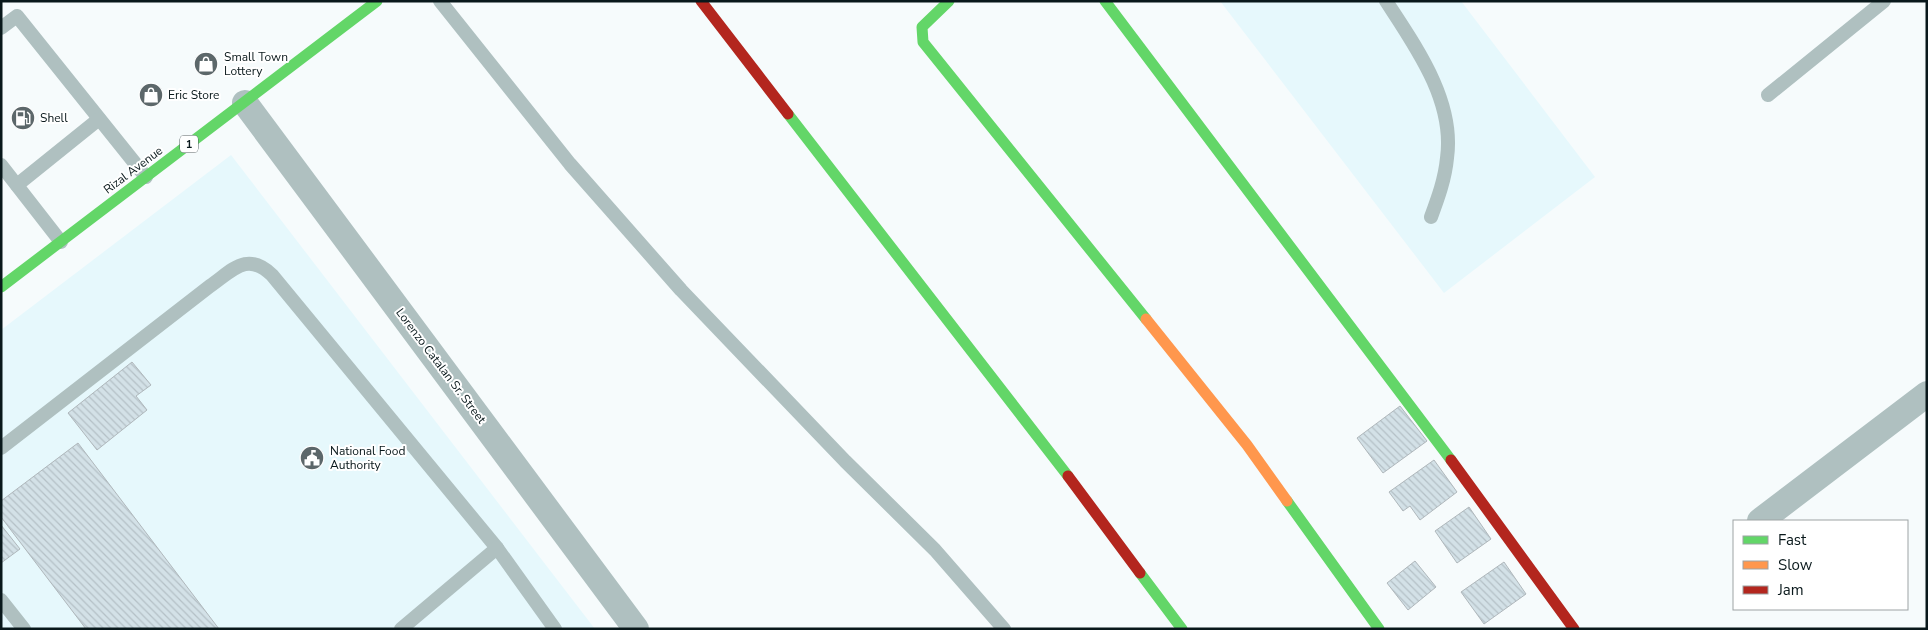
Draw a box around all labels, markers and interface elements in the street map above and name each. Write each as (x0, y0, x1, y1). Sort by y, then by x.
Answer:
place label: Small Town Lottery (224, 49, 288, 79)
shop icon: Small Town Lottery (193, 51, 219, 77)
shop icon: Eric Store (138, 82, 164, 108)
place label: Eric Store (168, 87, 220, 103)
fuel station icon: Shell (10, 105, 36, 131)
place label: Shell (40, 110, 68, 126)
road number: 1 (180, 136, 198, 152)
street label: Rizal Avenue (100, 143, 166, 197)
street label: Lorenzo Catalan Sr. Street (392, 305, 490, 427)
place label: National Food Authority (330, 443, 405, 473)
public building icon: National Food Authority (299, 445, 325, 471)
legend (1733, 520, 1908, 610)
text: Fast (1778, 530, 1807, 550)
text: Slow (1778, 555, 1813, 575)
text: Jam (1777, 580, 1804, 600)

